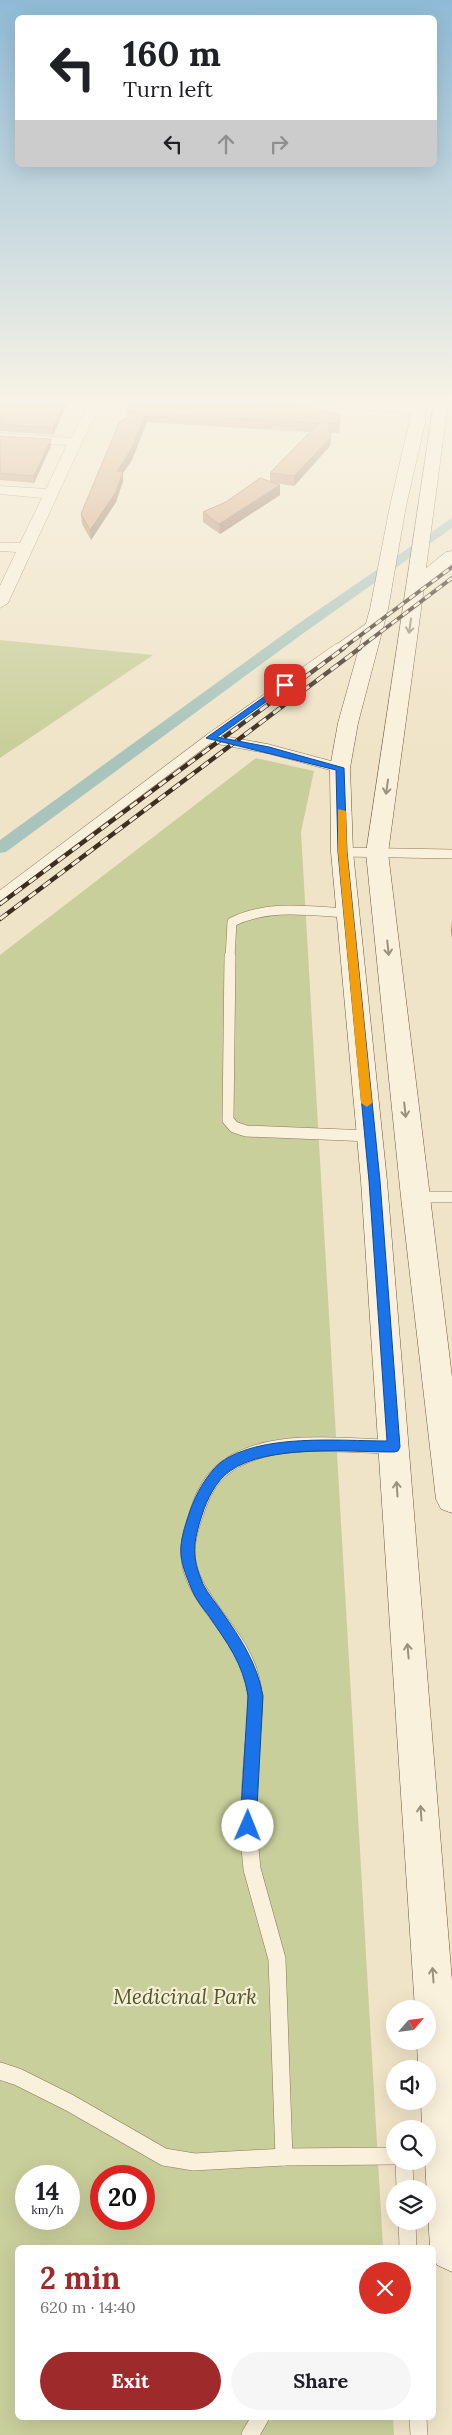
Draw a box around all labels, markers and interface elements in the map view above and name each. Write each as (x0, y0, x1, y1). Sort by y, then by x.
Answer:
text: 160 m (123, 31, 221, 76)
icon: left (40, 35, 105, 100)
text: Turn left (123, 75, 213, 103)
icon: left (159, 130, 187, 158)
icon: ahead (212, 130, 240, 158)
icon: right (265, 130, 293, 158)
one-way arrow (404, 618, 414, 634)
pin (264, 664, 306, 706)
icon: arrive (271, 671, 299, 699)
one-way arrow (381, 779, 391, 795)
one-way arrow (383, 940, 393, 956)
one-way arrow (400, 1102, 410, 1118)
one-way arrow (392, 1481, 401, 1497)
one-way arrow (404, 1643, 413, 1659)
position arrow (221, 1799, 273, 1851)
one-way arrow (416, 1805, 426, 1821)
one-way arrow (428, 1967, 437, 1983)
park label: Medicinal Park (113, 1983, 257, 2010)
north arrow (386, 2000, 436, 2050)
map controls (386, 2000, 436, 2230)
button: sound (386, 2060, 436, 2110)
button: search (386, 2120, 436, 2170)
speed limit sign: 20 (90, 2165, 155, 2230)
text: 14 (36, 2175, 59, 2207)
button: layers (386, 2180, 436, 2230)
text: km/h (31, 2202, 64, 2217)
text: 2 min (40, 2259, 120, 2297)
button: close (359, 2262, 411, 2314)
text: 620 m · 14:40 (40, 2297, 136, 2317)
button: Exit (40, 2352, 221, 2410)
button: Share (231, 2352, 411, 2410)

